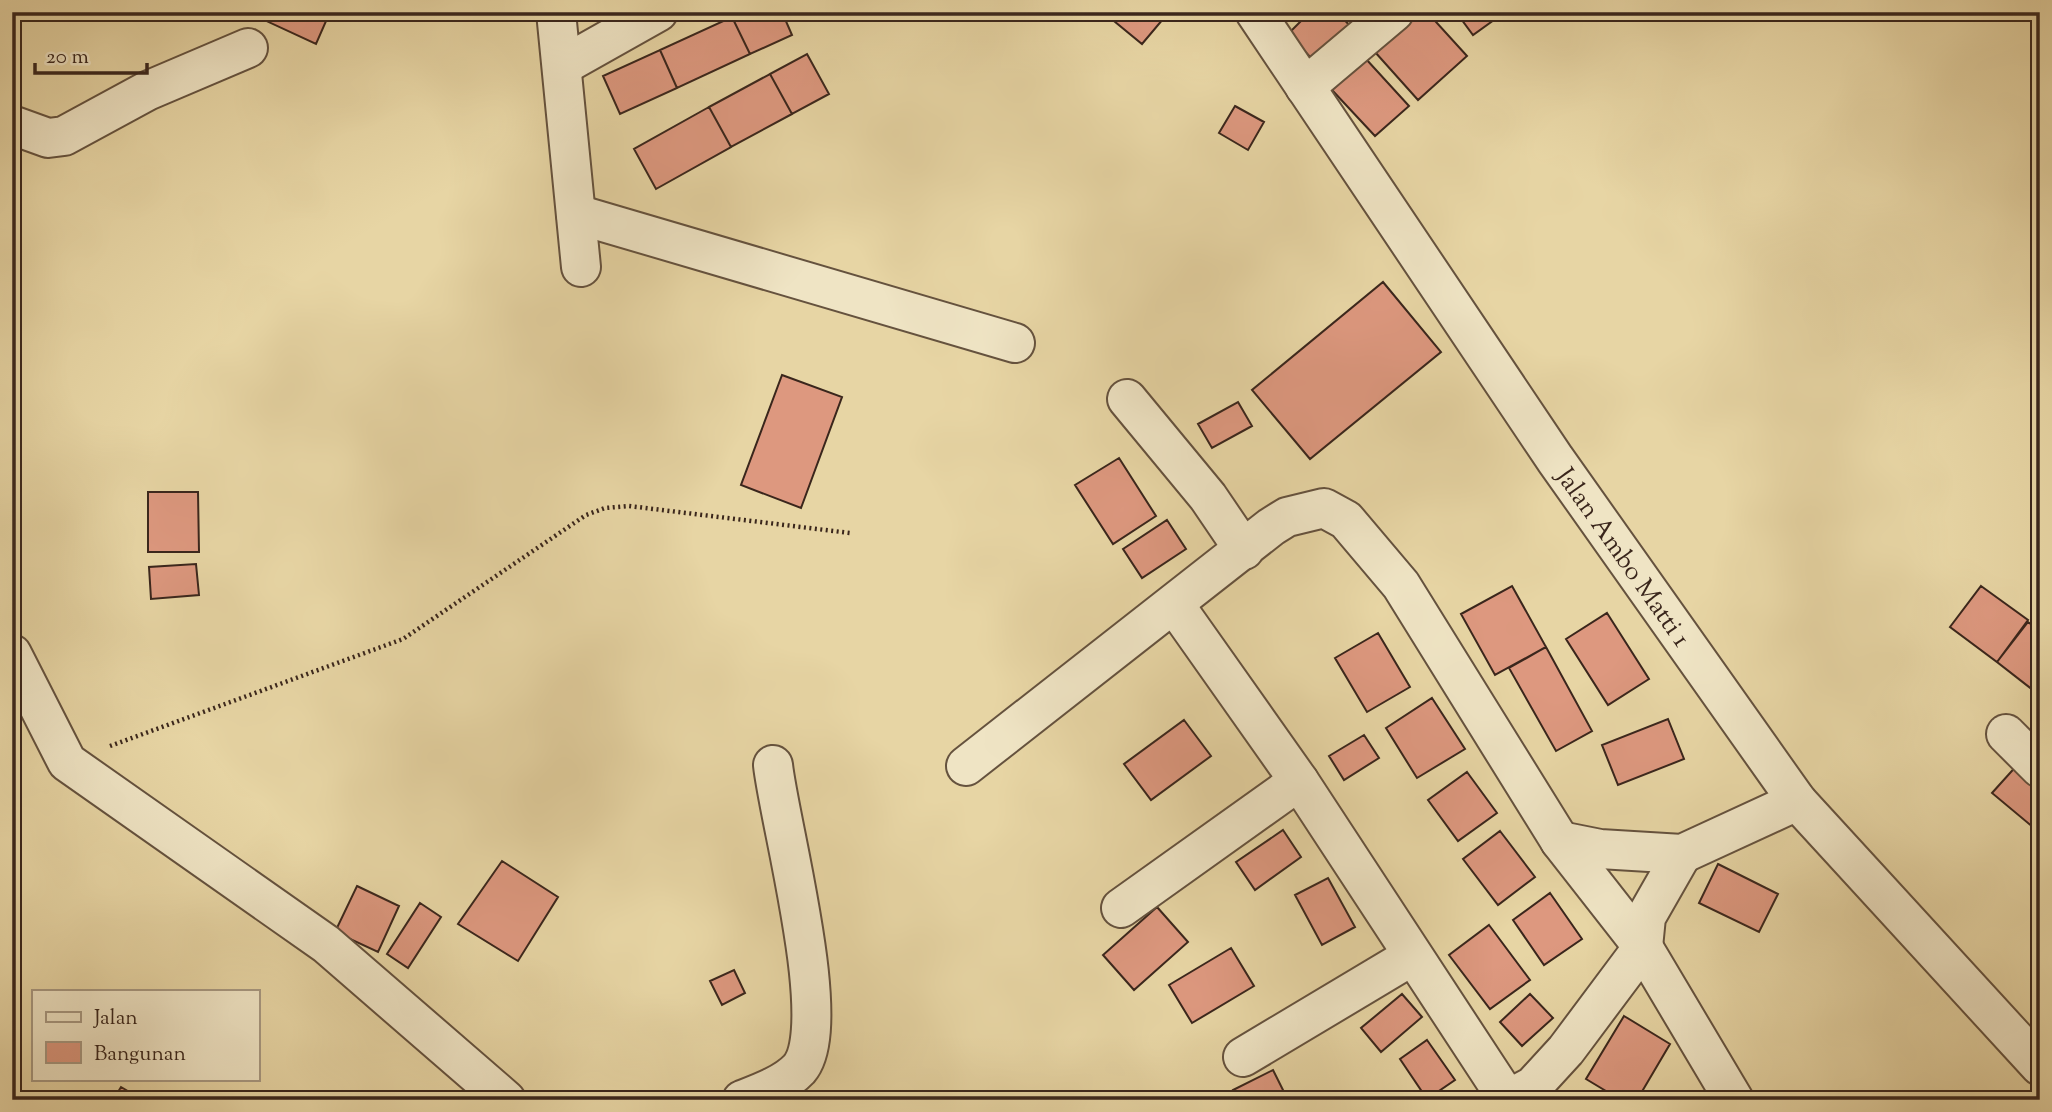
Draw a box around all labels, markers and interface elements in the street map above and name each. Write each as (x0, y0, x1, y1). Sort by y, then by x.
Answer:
scale bar (35, 32, 147, 76)
text: 20 m (46, 43, 89, 73)
street label: Jalan Ambo Matti 1 (1545, 460, 1698, 655)
legend (32, 990, 259, 1080)
text: Jalan (93, 1004, 138, 1034)
text: Bangunan (94, 1040, 186, 1070)

